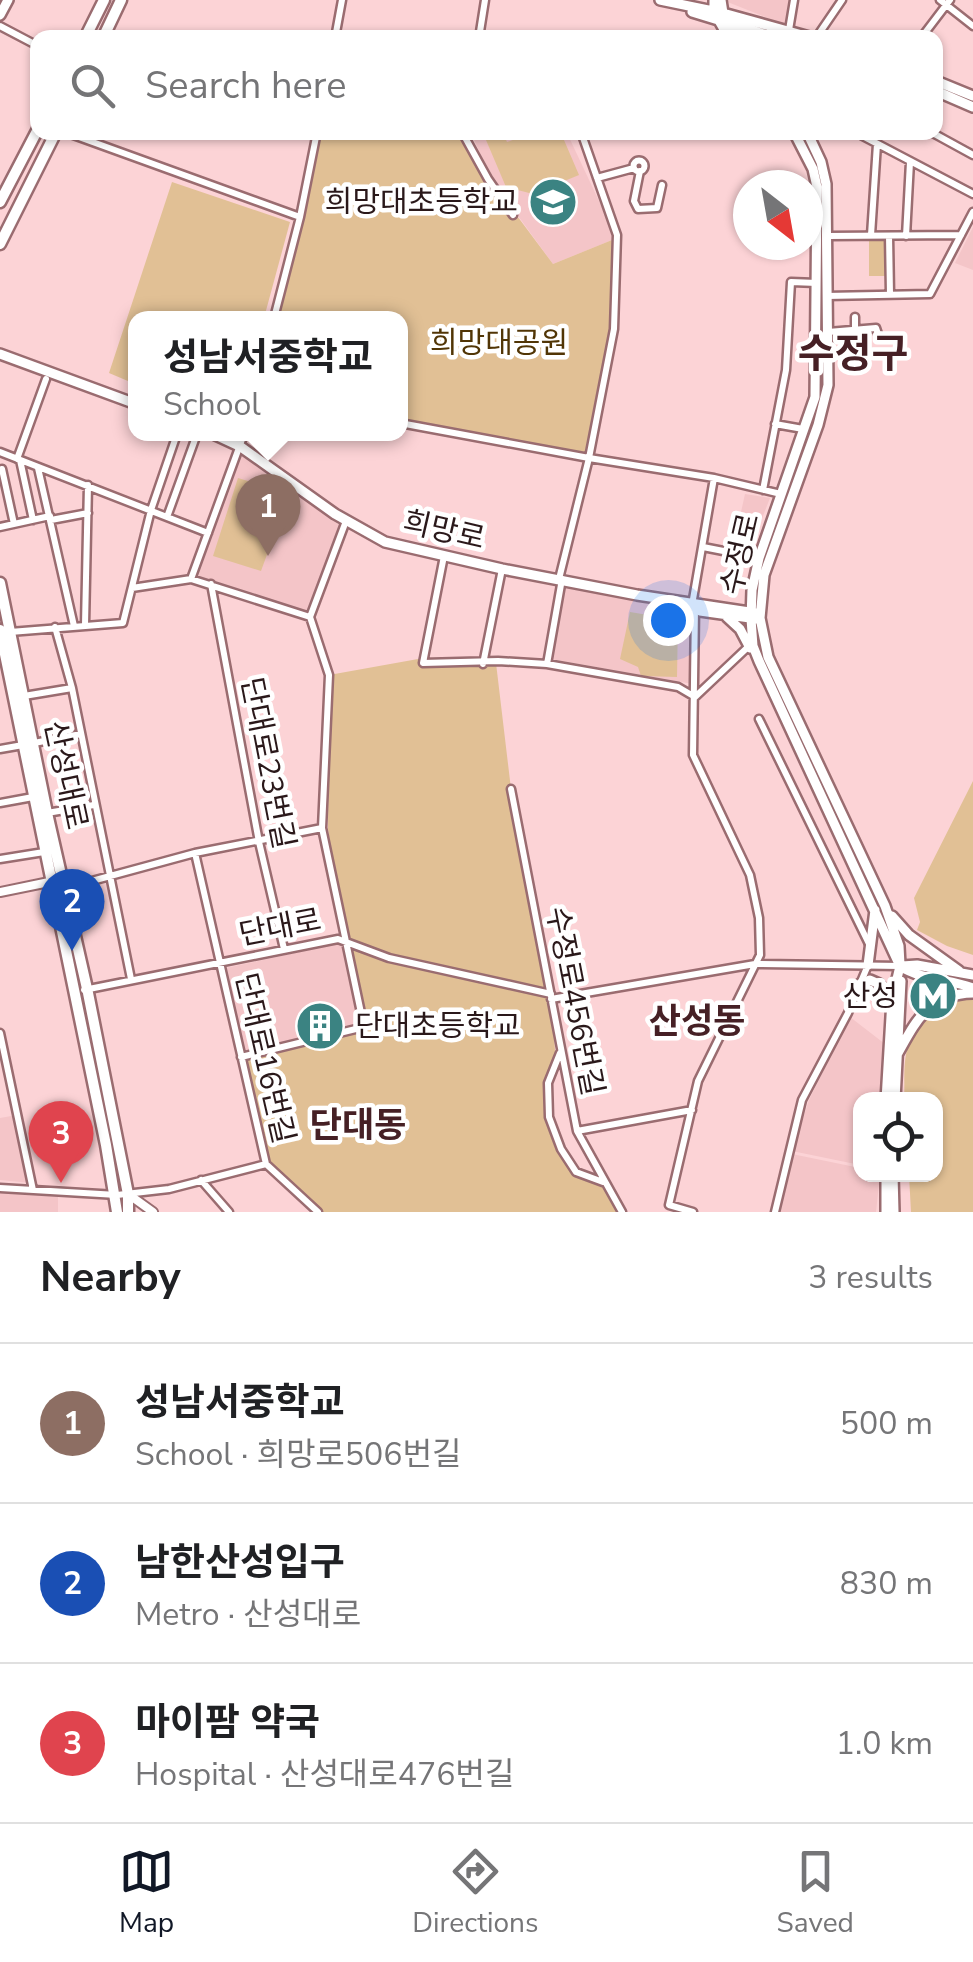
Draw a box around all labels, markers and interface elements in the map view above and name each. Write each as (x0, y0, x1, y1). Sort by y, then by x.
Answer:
search box (30, 30, 943, 140)
icon: search (65, 58, 120, 113)
text: Search here (145, 60, 346, 111)
north arrow (733, 170, 823, 260)
school or university icon: 희망대초등학교 (527, 176, 579, 228)
place label: 희망대초등학교 (325, 182, 518, 223)
popup (128, 311, 408, 441)
park label: 희망대공원 (430, 323, 568, 364)
district label: 수정구 (798, 327, 908, 381)
text: 성남서중학교 (163, 332, 373, 383)
text: School (163, 383, 261, 426)
pin: 1 (236, 474, 300, 556)
street label: 희망로 (399, 501, 489, 560)
street label: 수정로 (711, 509, 770, 599)
your location (643, 595, 694, 646)
street label: 단대로23번길 (231, 674, 304, 852)
street label: 산성대로 (34, 717, 97, 833)
pin: 2 (40, 868, 104, 951)
street label: 단대로 (236, 899, 325, 956)
street label: 수정로456번길 (536, 903, 613, 1099)
street label: 단대로16번길 (225, 969, 304, 1147)
metro station icon: 산성 (907, 970, 959, 1022)
place label: 산성 (843, 976, 898, 1017)
district label: 산성동 (649, 998, 745, 1045)
building icon: 단대초등학교 (294, 1000, 346, 1052)
place label: 단대초등학교 (355, 1006, 521, 1047)
map controls (853, 1092, 943, 1182)
button: locate (853, 1092, 943, 1182)
pin: 3 (28, 1100, 94, 1183)
district label: 단대동 (310, 1102, 406, 1149)
text: Nearby (40, 1249, 181, 1306)
text: 3 results (808, 1256, 933, 1299)
text: 성남서중학교 (135, 1377, 345, 1428)
text: 1 (63, 1402, 82, 1445)
text: 500 m (840, 1402, 933, 1445)
text: School · 희망로506번길 (135, 1433, 461, 1476)
text: 남한산성입구 (135, 1537, 345, 1588)
text: 2 (63, 1562, 82, 1605)
text: 830 m (840, 1562, 933, 1605)
text: Metro · 산성대로 (135, 1593, 361, 1636)
text: 마이팜 약국 (135, 1697, 320, 1748)
text: 3 (63, 1722, 82, 1765)
text: 1.0 km (836, 1722, 933, 1765)
text: Hospital · 산성대로476번길 (135, 1753, 514, 1796)
tab: Map (119, 1844, 174, 1942)
tab: Directions (412, 1844, 538, 1942)
tab: Saved (777, 1844, 854, 1942)

